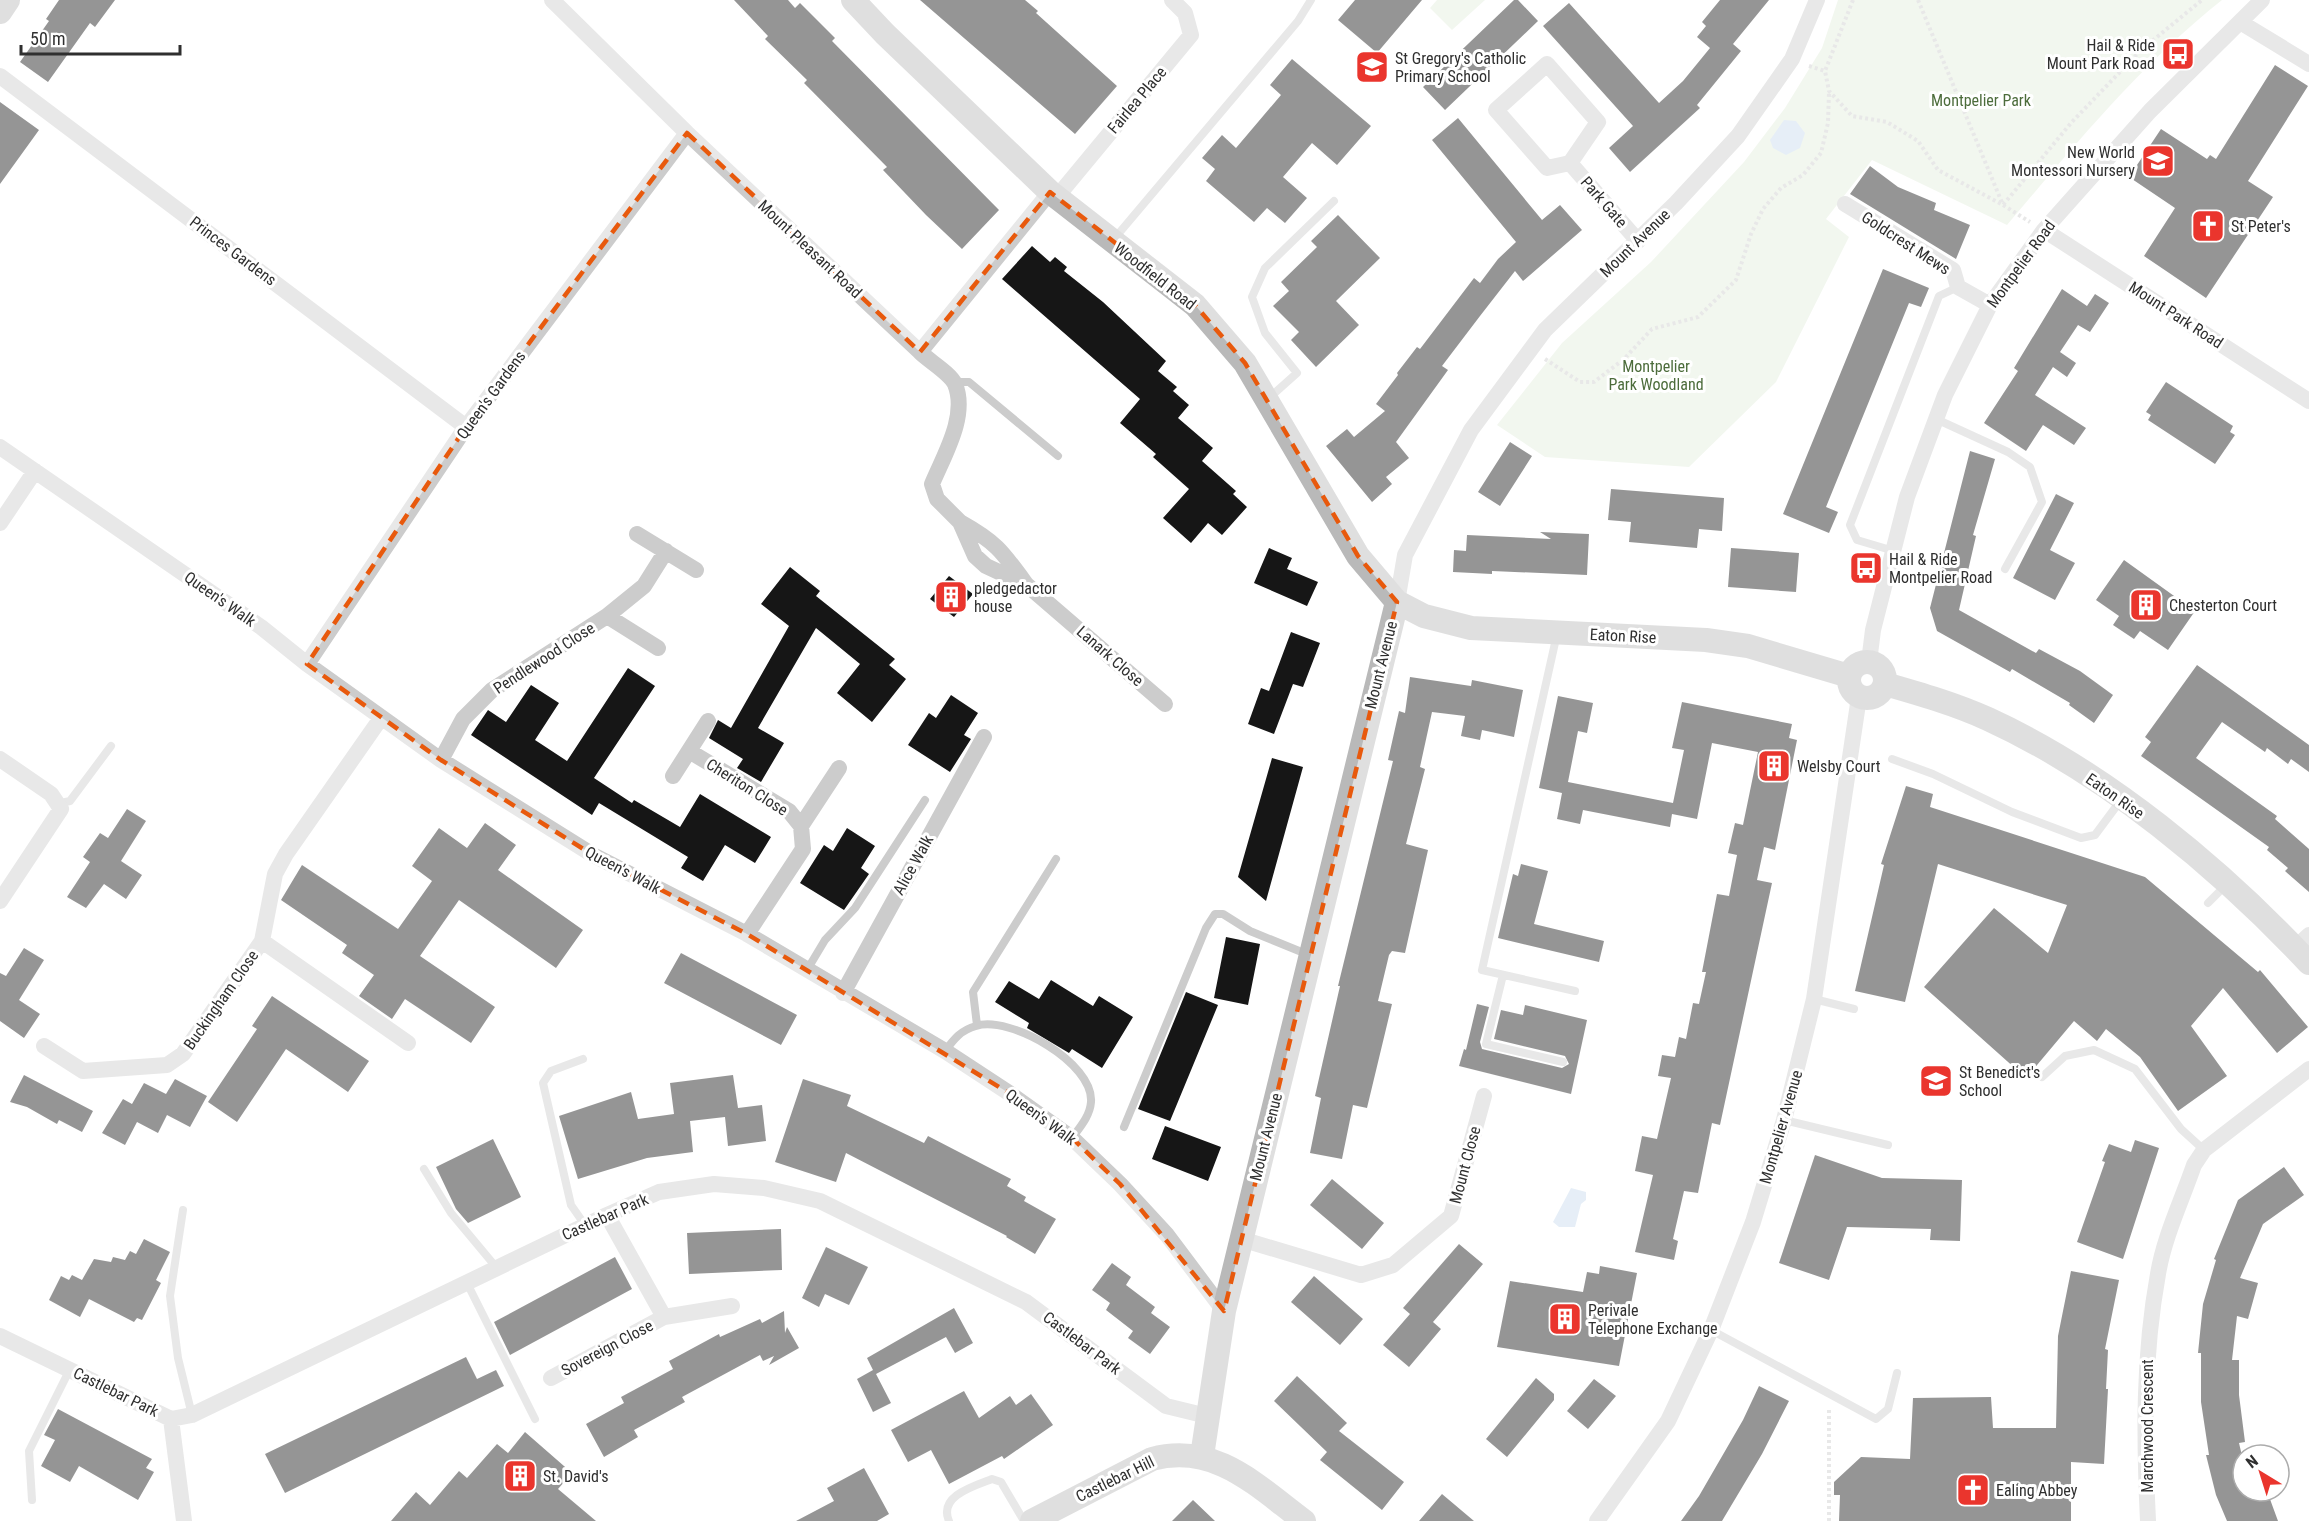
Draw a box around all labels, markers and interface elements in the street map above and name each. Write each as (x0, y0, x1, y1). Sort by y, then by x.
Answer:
scale bar (21, 18, 180, 56)
text: 50 m (30, 28, 65, 49)
place label: Hail & Ride Mount Park Road (2047, 36, 2155, 73)
bus stop icon: Hail & Ride Mount Park Road (2160, 36, 2196, 72)
school or university icon: St Gregory's Catholic Primary School (1354, 49, 1390, 85)
place label: St Gregory's Catholic Primary School (1395, 49, 1526, 86)
street label: Fairlea Place (1104, 63, 1170, 137)
park label: Montpelier Park (1931, 91, 2032, 110)
place label: New World Montessori Nursery (2011, 143, 2135, 180)
school or university icon: New World Montessori Nursery (2140, 143, 2176, 179)
street label: Park Gate (1577, 173, 1631, 231)
street label: Mount Pleasant Road (754, 196, 866, 302)
street label: Mount Avenue (1596, 205, 1674, 281)
street label: Goldcrest Mews (1858, 207, 1954, 279)
church icon: St Peter's (2190, 208, 2226, 244)
street label: Princes Gardens (186, 212, 280, 290)
street label: Montpelier Road (1983, 217, 2059, 311)
place label: St Peter's (2231, 217, 2291, 236)
street label: Woodfield Road (1110, 238, 1200, 314)
street label: Mount Park Road (2125, 278, 2227, 352)
street label: Queen's Gardens (453, 347, 529, 443)
park label: Montpelier Park Woodland (1608, 357, 1704, 394)
bus stop icon: Hail & Ride Montpelier Road (1848, 550, 1884, 586)
place label: Hail & Ride Montpelier Road (1889, 550, 1993, 587)
street label: Queen's Walk (181, 567, 260, 631)
building icon: pledgedactor house (933, 579, 969, 615)
place label: pledgedactor house (974, 579, 1057, 616)
building icon: Chesterton Court (2128, 587, 2164, 623)
place label: Chesterton Court (2169, 596, 2277, 615)
street label: Pendlewood Close (490, 618, 598, 698)
street label: Mount Avenue (1361, 619, 1401, 711)
street label: Lanark Close (1073, 622, 1147, 690)
street label: Eaton Rise (1589, 625, 1657, 647)
building icon: Welsby Court (1756, 748, 1792, 784)
street label: Cheriton Close (703, 754, 791, 820)
place label: Welsby Court (1797, 757, 1881, 776)
street label: Eaton Rise (2082, 769, 2148, 823)
street label: Alice Walk (889, 831, 938, 898)
street label: Queen's Walk (582, 842, 665, 898)
street label: Buckingham Close (180, 947, 262, 1053)
school or university icon: St Benedict's School (1918, 1063, 1954, 1099)
place label: St Benedict's School (1959, 1063, 2040, 1100)
street label: Montpelier Avenue (1756, 1068, 1806, 1186)
street label: Queen's Walk (1002, 1085, 1081, 1150)
street label: Mount Avenue (1246, 1091, 1286, 1183)
street label: Mount Close (1446, 1124, 1484, 1206)
street label: Castlebar Park (559, 1189, 652, 1245)
building icon: Perivale Telephone Exchange (1547, 1301, 1583, 1337)
place label: Perivale Telephone Exchange (1588, 1301, 1718, 1338)
street label: Castlebar Park (1039, 1308, 1125, 1379)
street label: Sovereign Close (558, 1316, 656, 1380)
street label: Marchwood Crescent (2138, 1359, 2157, 1493)
street label: Castlebar Park (70, 1363, 162, 1421)
north arrow (2231, 1443, 2291, 1503)
text: N (2242, 1451, 2262, 1472)
street label: Castlebar Hill (1073, 1452, 1157, 1506)
building icon: St. David's (502, 1458, 538, 1494)
place label: St. David's (543, 1467, 609, 1486)
church icon: Ealing Abbey (1955, 1472, 1991, 1508)
place label: Ealing Abbey (1996, 1481, 2078, 1500)

